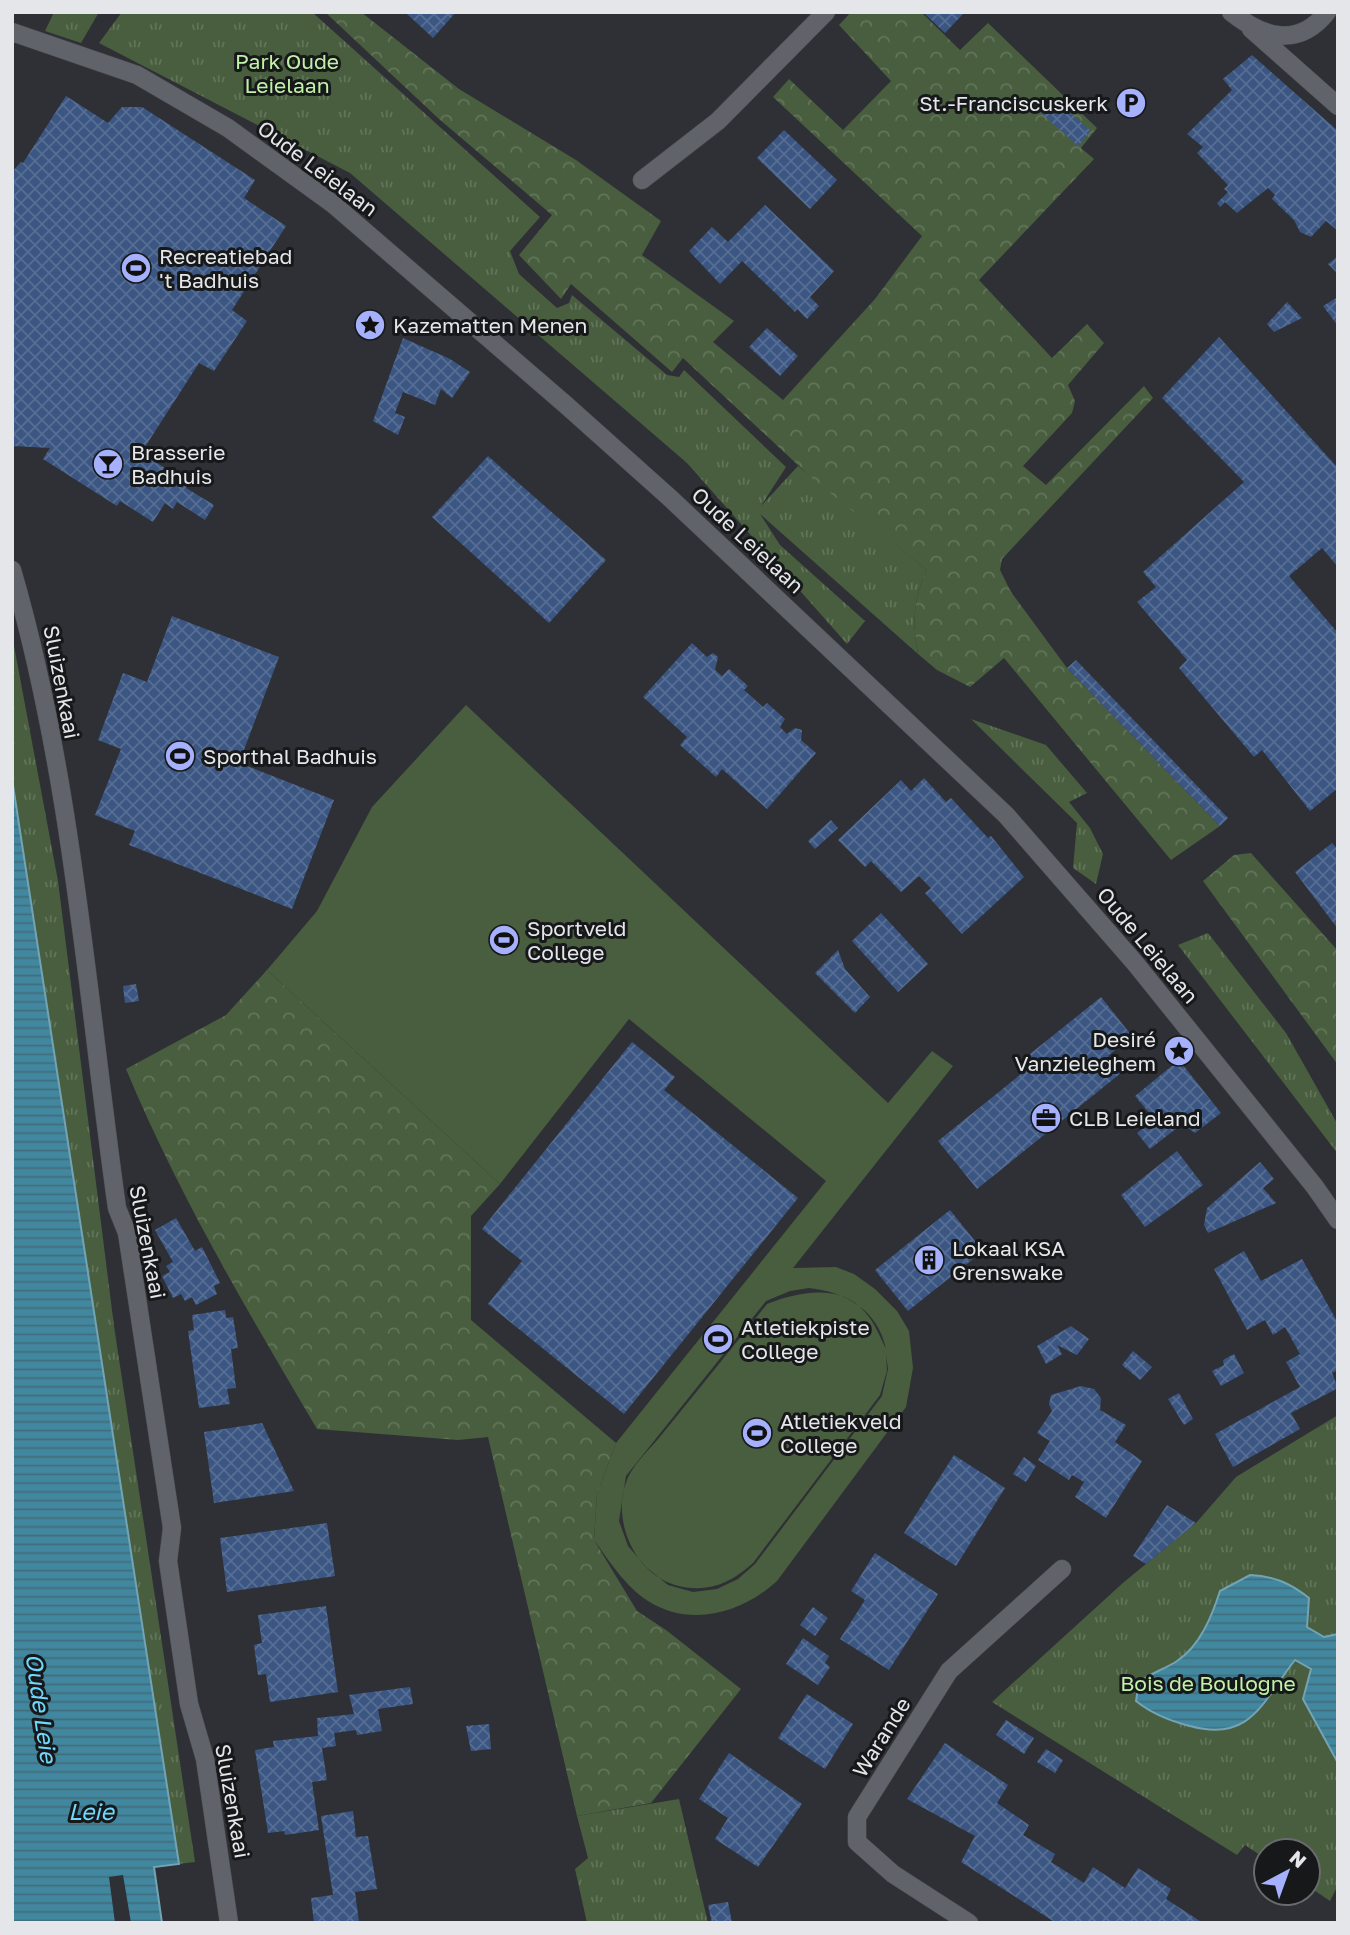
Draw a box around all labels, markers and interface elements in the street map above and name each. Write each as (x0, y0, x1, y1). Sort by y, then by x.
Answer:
park label: Park Oude Leielaan (235, 48, 339, 98)
parking icon: St.-Franciscuskerk (1114, 86, 1148, 120)
place label: St.-Franciscuskerk (919, 90, 1108, 116)
street label: Oude Leielaan (253, 114, 383, 222)
place label: Recreatiebad 't Badhuis (159, 243, 292, 293)
sports icon: Recreatiebad 't Badhuis (119, 251, 153, 285)
place icon: Kazematten Menen (353, 308, 387, 342)
place label: Kazematten Menen (393, 312, 587, 338)
place label: Brasserie Badhuis (131, 439, 225, 489)
bar icon: Brasserie Badhuis (91, 447, 125, 481)
street label: Oude Leielaan (687, 481, 809, 599)
street label: Sluizenkaai (38, 623, 86, 741)
sports icon: Sporthal Badhuis (163, 739, 197, 773)
place label: Sporthal Badhuis (203, 743, 377, 769)
street label: Oude Leielaan (1092, 882, 1204, 1008)
place label: Sportveld College (527, 915, 626, 965)
sports icon: Sportveld College (487, 923, 521, 957)
place label: Desiré Vanzieleghem (1015, 1026, 1156, 1076)
place icon: Desiré Vanzieleghem (1162, 1034, 1196, 1068)
office icon: CLB Leieland (1029, 1101, 1063, 1135)
place label: CLB Leieland (1069, 1105, 1201, 1131)
street label: Sluizenkaai (124, 1183, 172, 1301)
place label: Lokaal KSA Grenswake (952, 1235, 1065, 1285)
building icon: Lokaal KSA Grenswake (912, 1243, 946, 1277)
place label: Atletiekpiste College (741, 1314, 870, 1364)
sports icon: Atletiekpiste College (701, 1322, 735, 1356)
place label: Atletiekveld College (780, 1408, 902, 1458)
sports icon: Atletiekveld College (740, 1416, 774, 1450)
water label: Oude Leie (20, 1652, 64, 1766)
park label: Bois de Boulogne (1120, 1670, 1296, 1696)
street label: Warande (846, 1692, 916, 1782)
street label: Sluizenkaai (210, 1742, 256, 1860)
water label: Leie (68, 1797, 116, 1825)
north arrow (1252, 1837, 1322, 1907)
text: N (1285, 1845, 1311, 1872)

